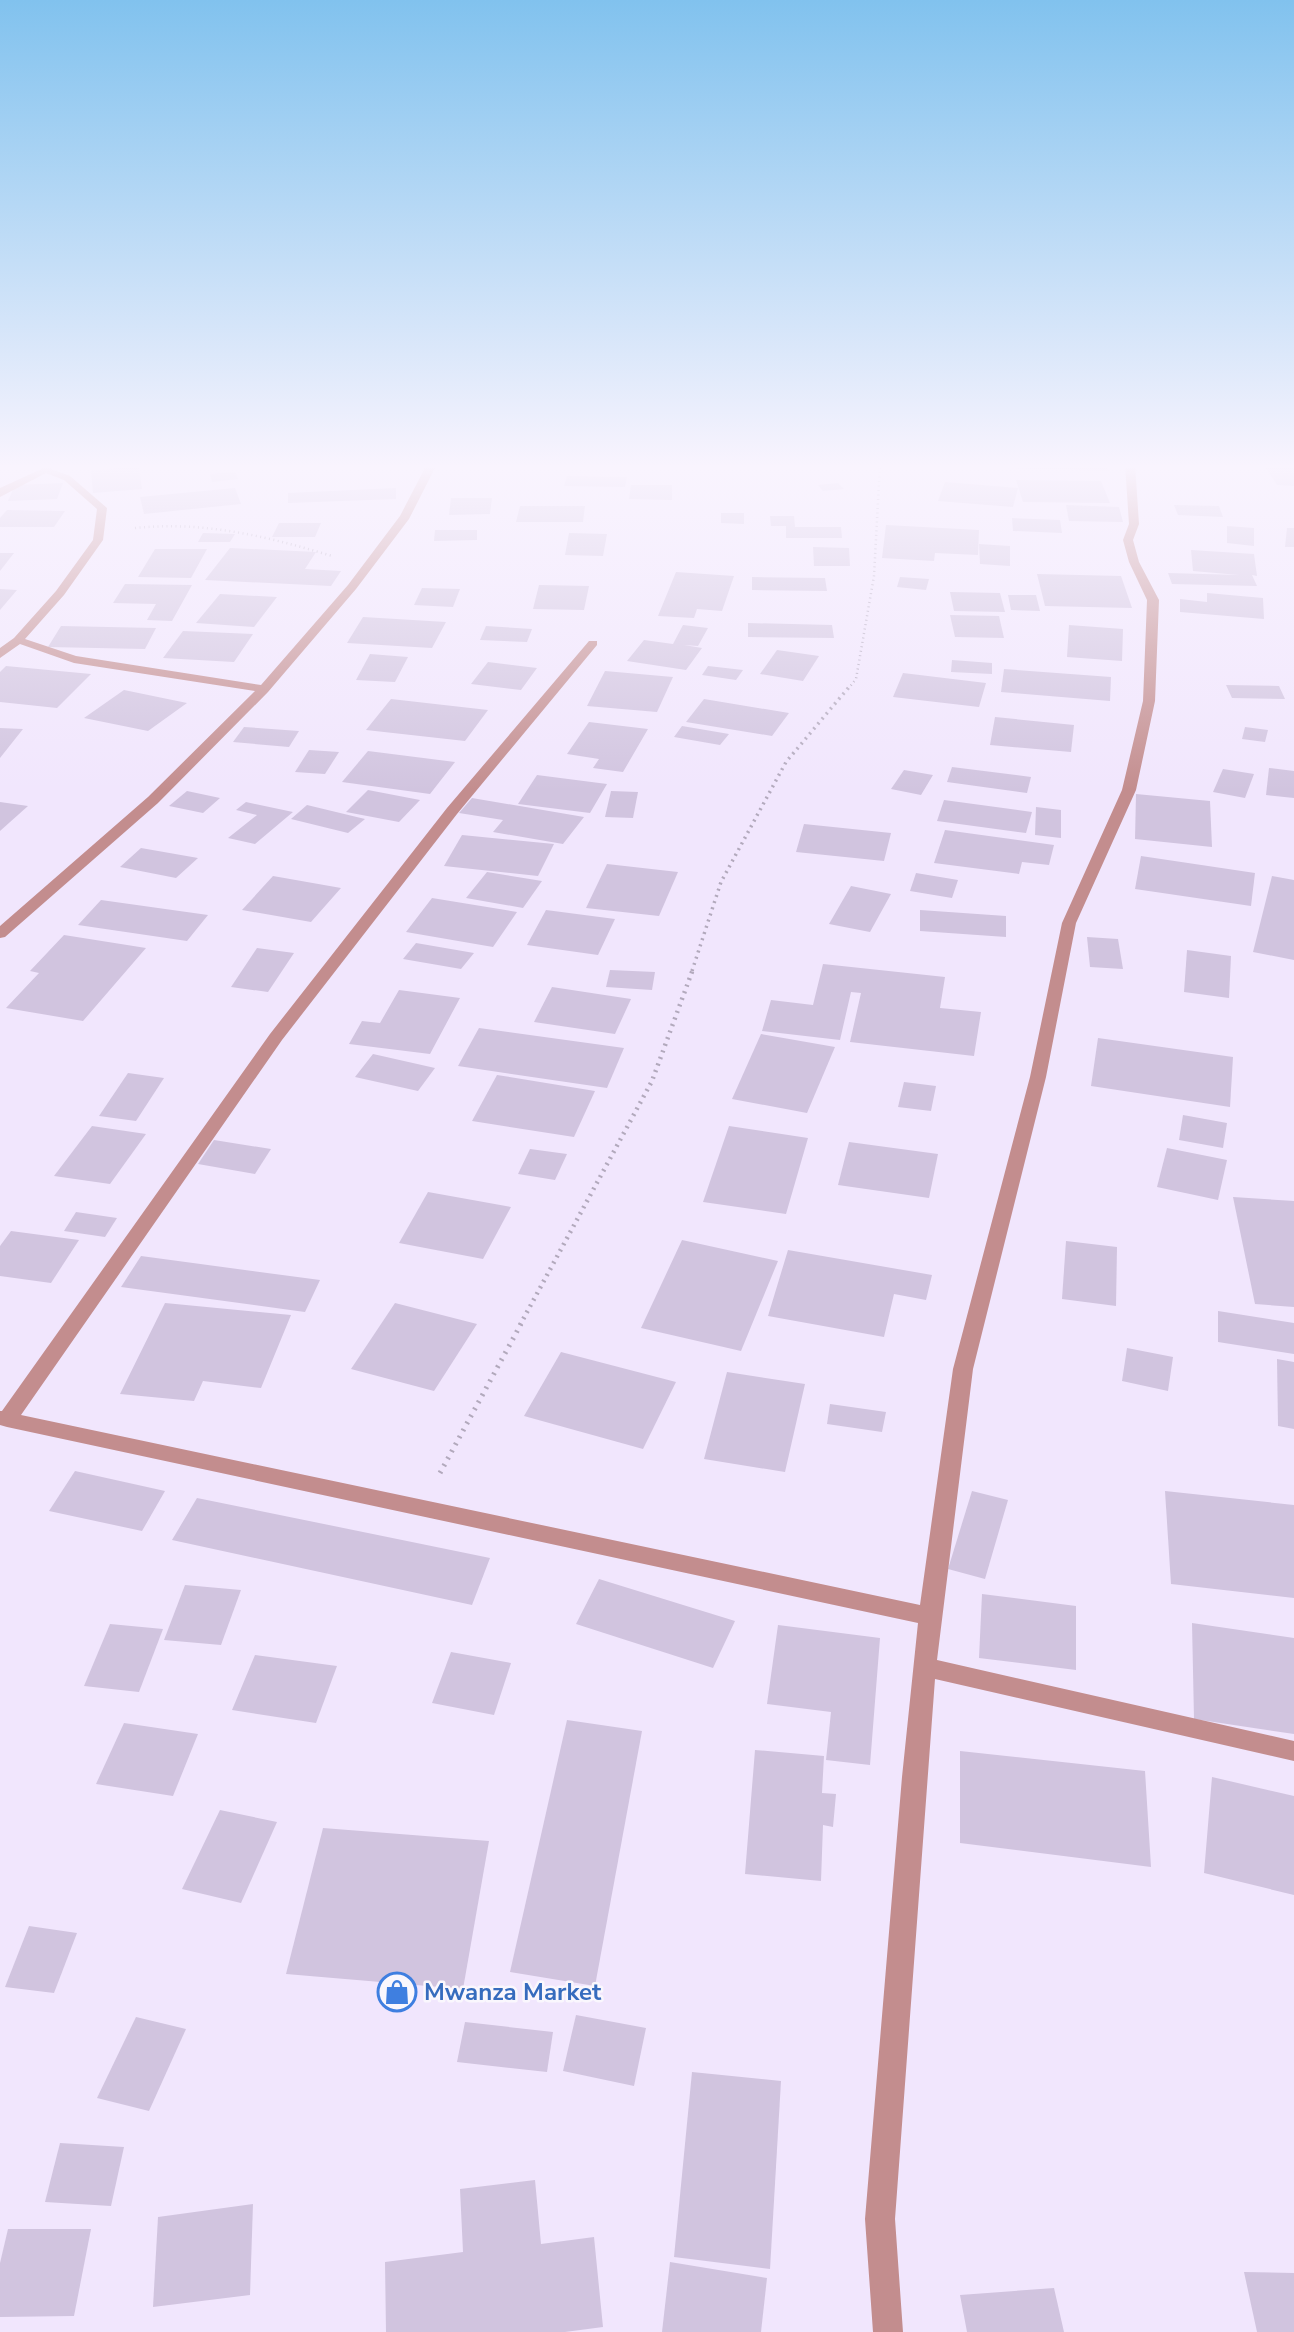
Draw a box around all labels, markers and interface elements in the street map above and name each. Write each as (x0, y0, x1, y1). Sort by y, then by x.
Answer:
shop icon: Mwanza Market (376, 1971, 418, 2013)
place label: Mwanza Market (424, 1976, 602, 2008)

